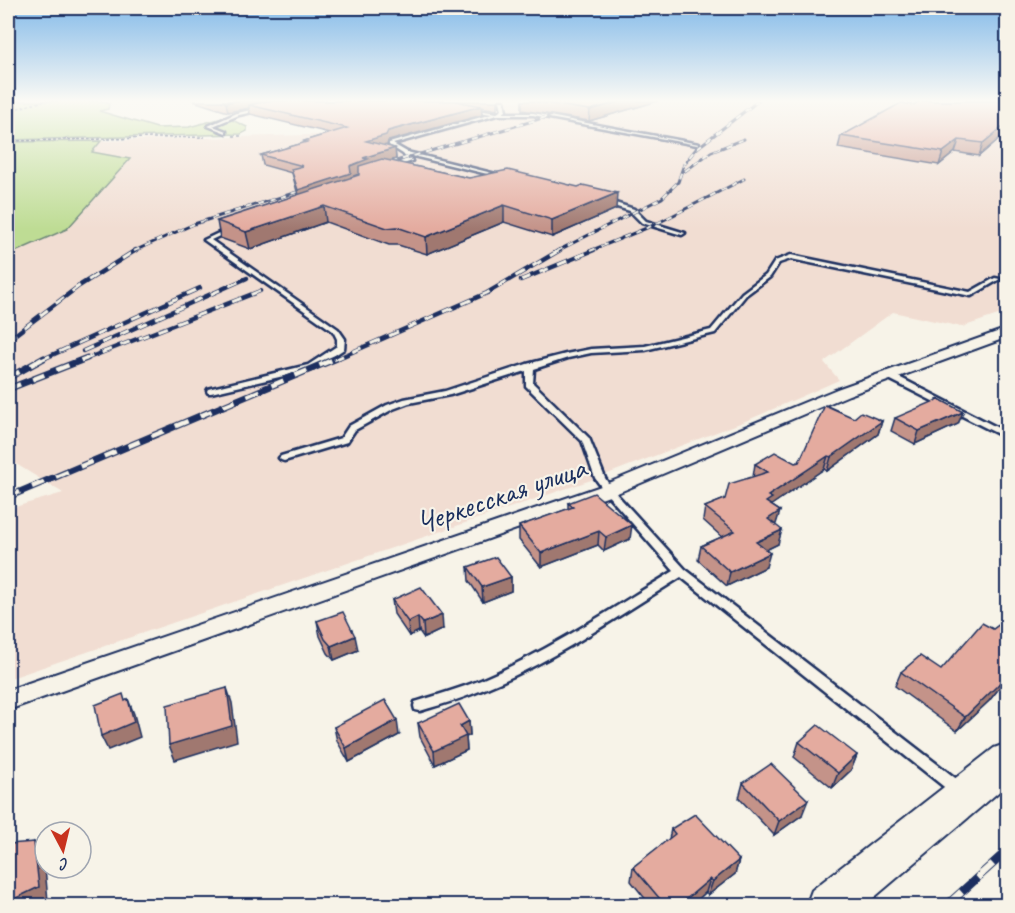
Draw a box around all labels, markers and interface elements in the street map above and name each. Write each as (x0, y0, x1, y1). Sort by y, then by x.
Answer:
street label: Черкесская улица (411, 448, 593, 542)
north arrow (33, 820, 93, 880)
text: С (57, 853, 70, 875)

